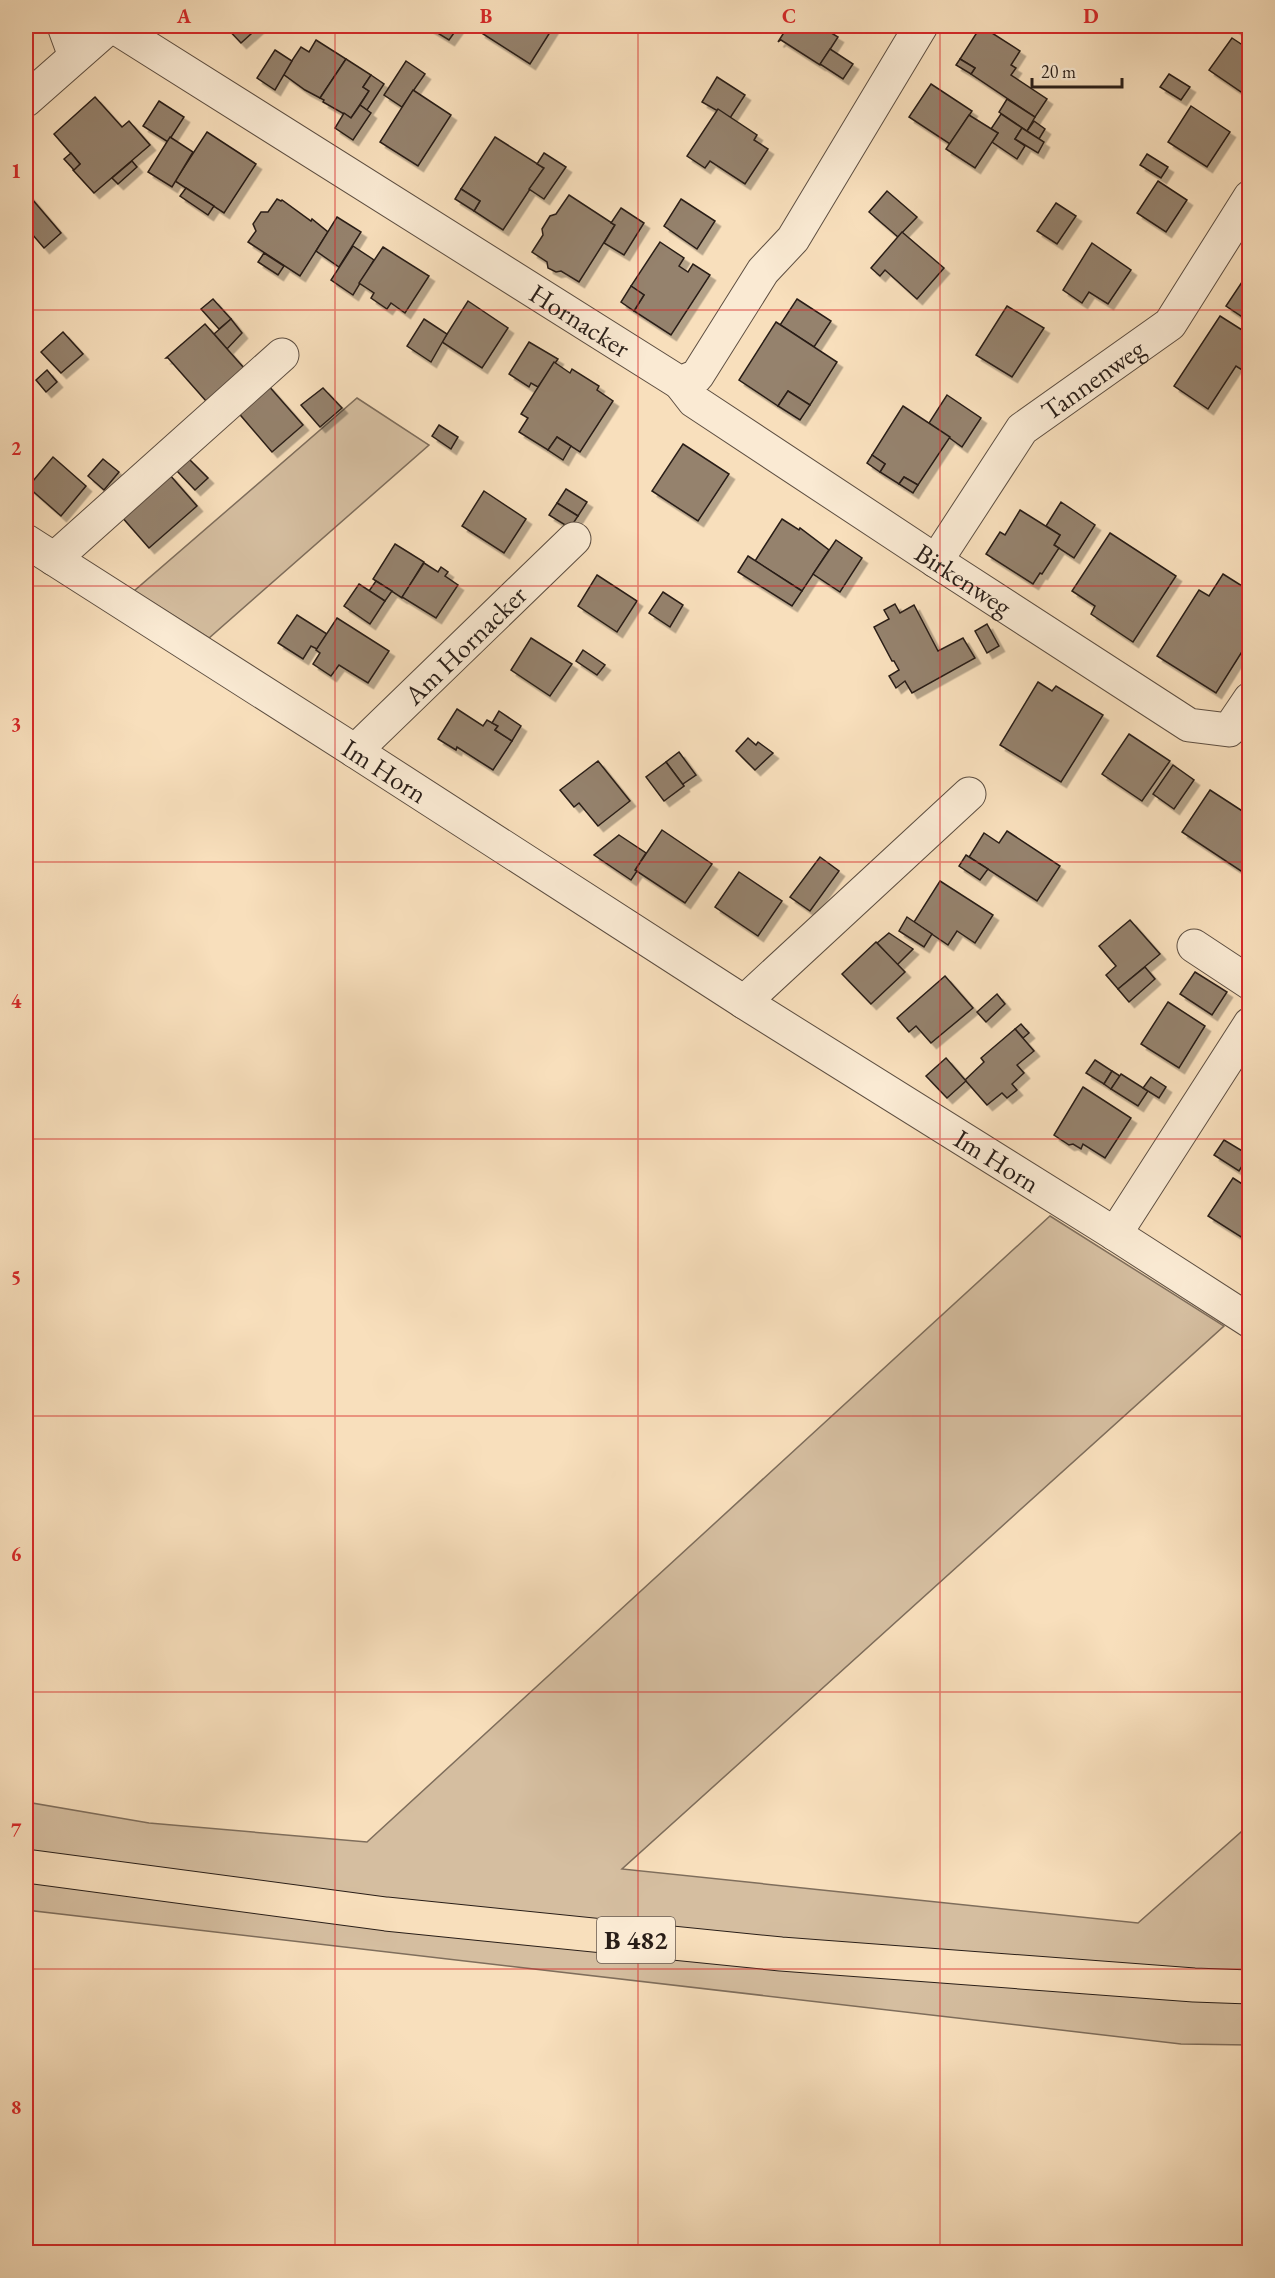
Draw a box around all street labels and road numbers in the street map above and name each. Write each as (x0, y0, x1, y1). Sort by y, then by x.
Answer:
street label: Hornacker (523, 275, 637, 365)
street label: Tannenweg (1034, 330, 1151, 428)
street label: Birkenweg (909, 535, 1019, 623)
street label: Am Hornacker (395, 577, 534, 713)
street label: Im Horn (336, 730, 434, 811)
street label: Im Horn (948, 1121, 1046, 1200)
road number: B 482 (597, 1917, 675, 1963)

